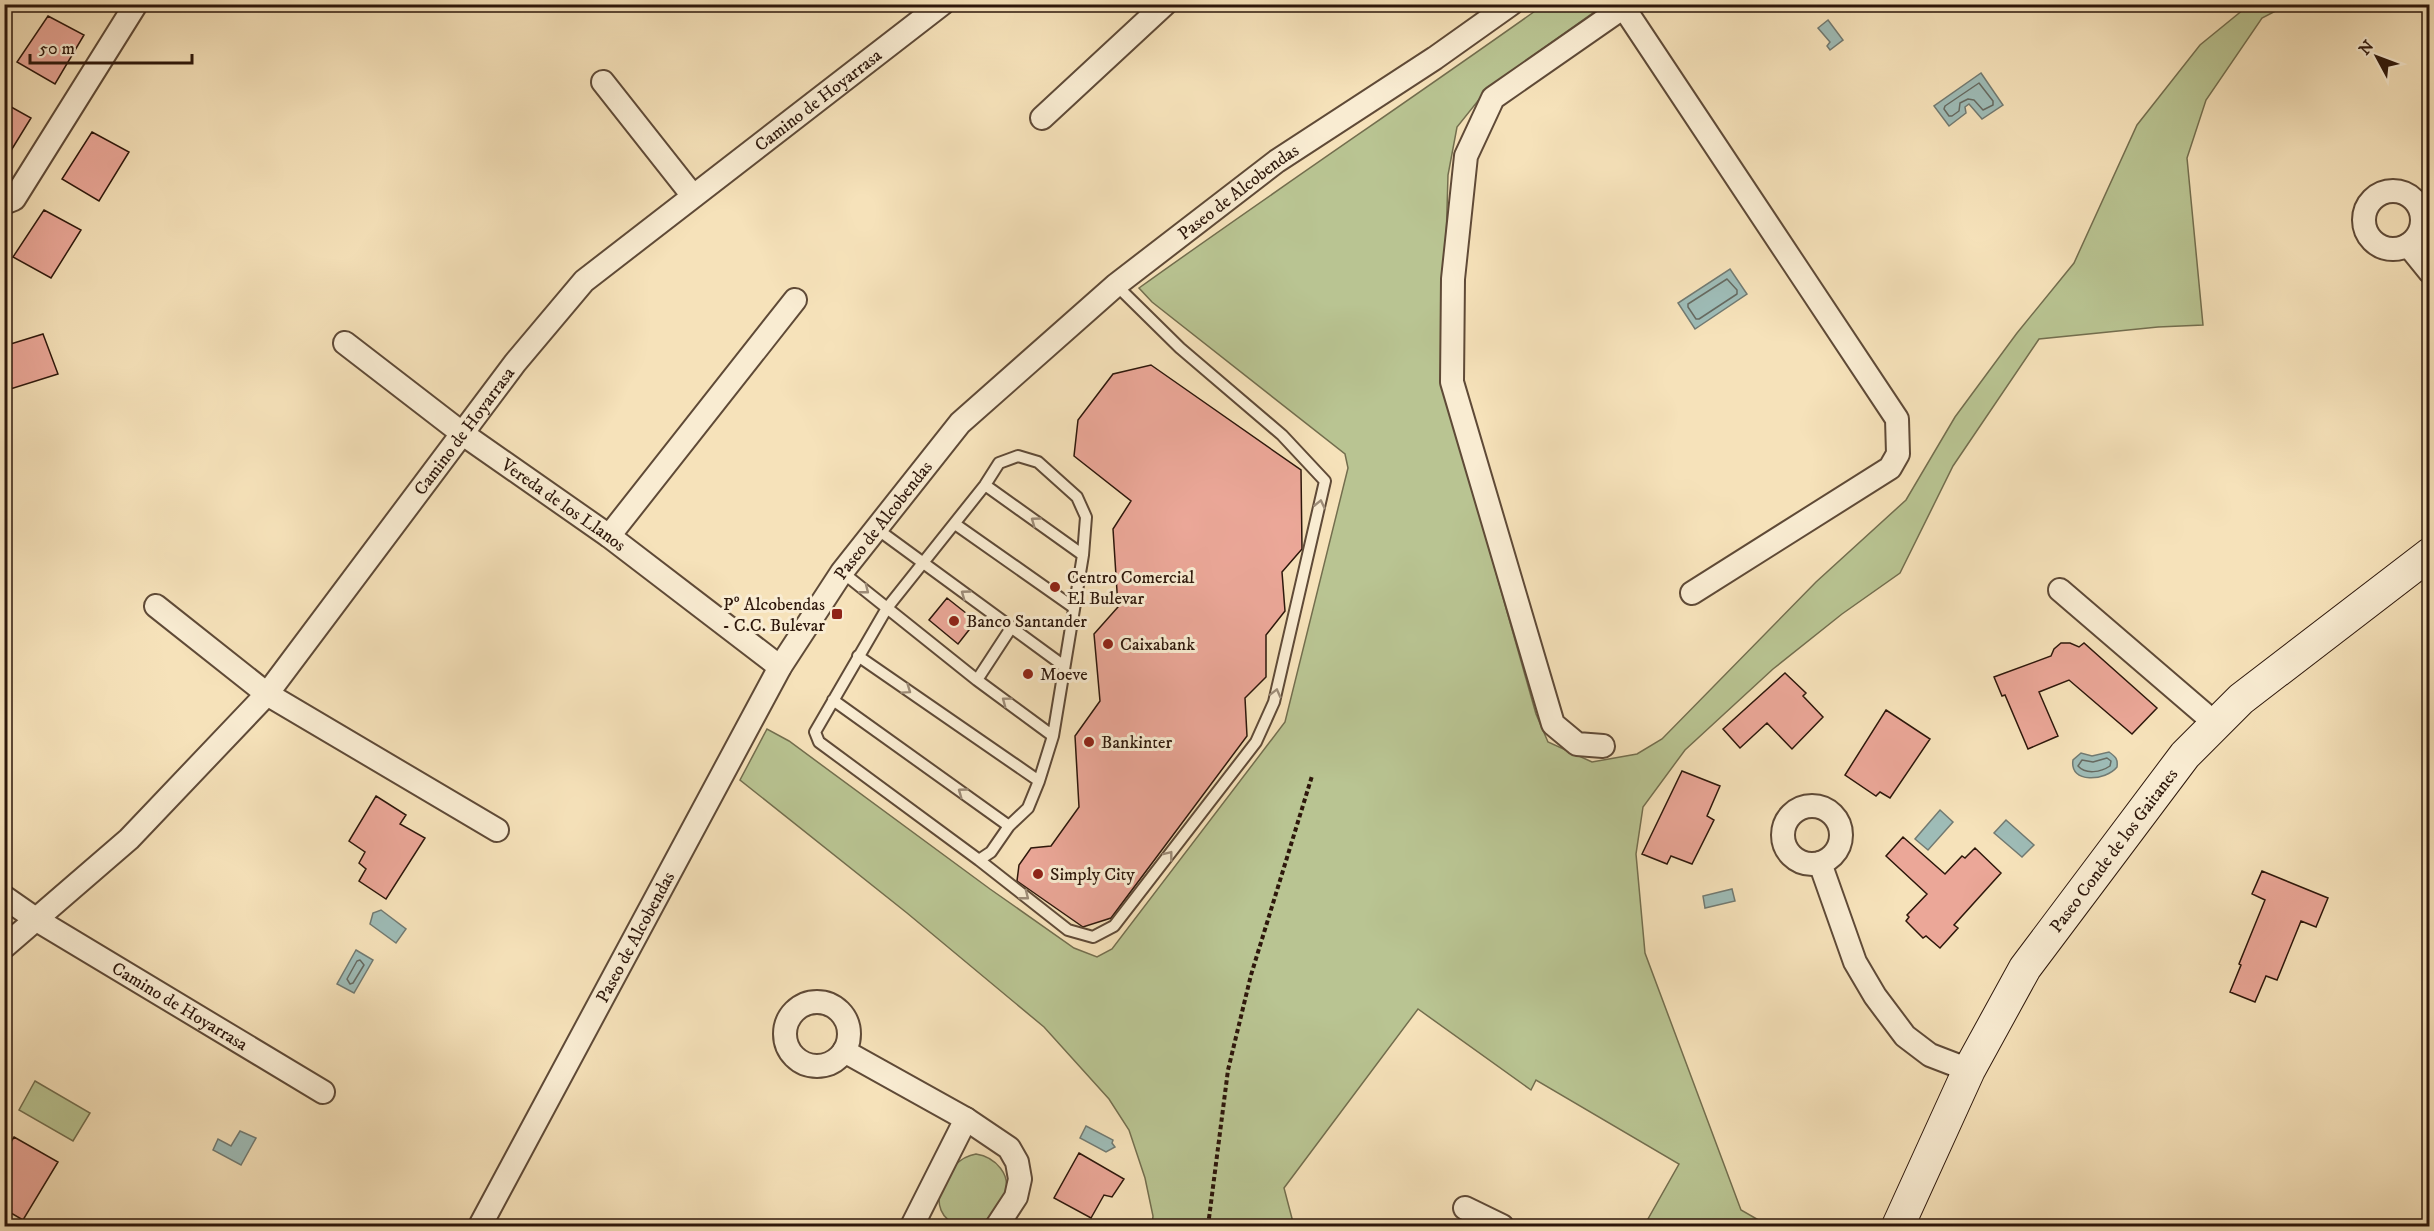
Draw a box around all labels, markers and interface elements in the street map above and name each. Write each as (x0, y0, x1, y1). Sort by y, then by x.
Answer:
scale bar (30, 27, 192, 65)
north arrow (2347, 27, 2407, 87)
text: N (2355, 36, 2378, 59)
text: 50 m (39, 38, 75, 60)
street label: Camino de Hoyarrasa (751, 45, 887, 157)
street label: Paseo de Alcobendas (1174, 140, 1303, 245)
street label: Camino de Hoyarrasa (410, 363, 520, 500)
street label: Vereda de los Llanos (496, 453, 630, 557)
street label: Paseo de Alcobendas (830, 457, 938, 584)
one-way arrow (1313, 499, 1326, 509)
one-way arrow (1031, 517, 1042, 528)
place label: Centro Comercial El Bulevar (1067, 567, 1195, 610)
marker: Centro Comercial El Bulevar (1048, 580, 1062, 594)
one-way arrow (858, 583, 869, 594)
one-way arrow (961, 591, 972, 602)
place label: Pº Alcobendas - C.C. Bulevar (723, 594, 825, 637)
marker: Pº Alcobendas - C.C. Bulevar (830, 607, 844, 621)
place label: Banco Santander (966, 611, 1087, 633)
marker: Banco Santander (947, 614, 961, 628)
place label: Caixabank (1120, 634, 1195, 656)
marker: Caixabank (1101, 637, 1115, 651)
place label: Moeve (1040, 664, 1088, 686)
marker: Moeve (1021, 667, 1035, 681)
one-way arrow (900, 683, 911, 694)
one-way arrow (1268, 689, 1281, 699)
one-way arrow (1001, 697, 1012, 708)
place label: Bankinter (1101, 732, 1173, 754)
marker: Bankinter (1082, 735, 1096, 749)
street label: Paseo Conde de los Gaitanes (2045, 764, 2183, 937)
one-way arrow (957, 788, 968, 799)
one-way arrow (1162, 850, 1173, 861)
place label: Simply City (1050, 864, 1135, 886)
marker: Simply City (1031, 867, 1045, 881)
street label: Paseo de Alcobendas (592, 868, 680, 1007)
one-way arrow (1018, 889, 1029, 900)
street label: Camino de Hoyarrasa (107, 958, 252, 1056)

